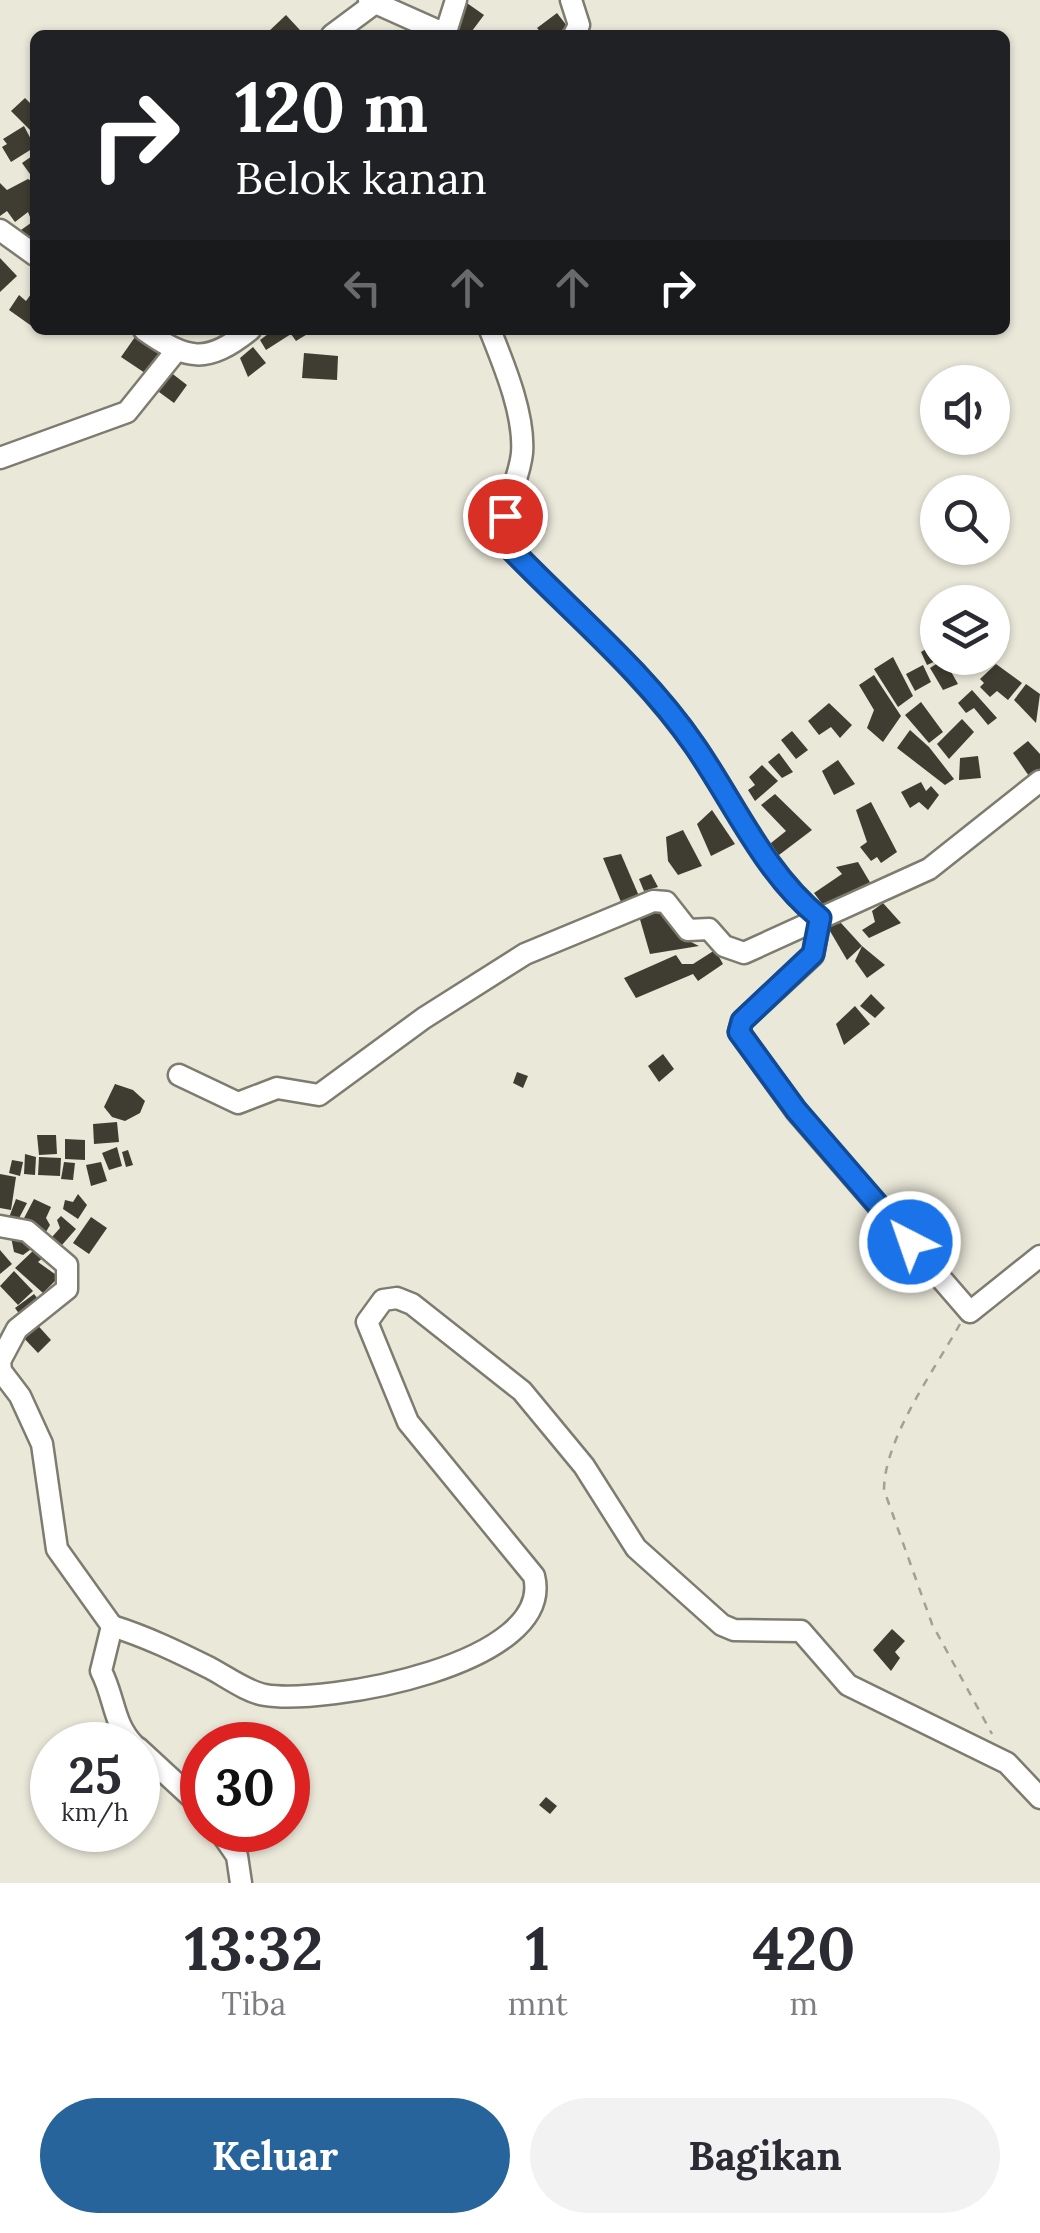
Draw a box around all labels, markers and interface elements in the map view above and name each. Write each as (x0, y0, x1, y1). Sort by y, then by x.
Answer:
text: 120 m (235, 62, 428, 151)
icon: right (70, 70, 200, 200)
text: Belok kanan (235, 149, 487, 206)
icon: left (335, 260, 390, 315)
icon: ahead (440, 260, 495, 315)
icon: ahead (545, 260, 600, 315)
icon: right (650, 260, 705, 315)
map controls (920, 365, 1010, 675)
button: sound (920, 365, 1010, 455)
pin (463, 474, 548, 559)
button: search (920, 475, 1010, 565)
icon: arrive (478, 489, 533, 544)
button: layers (920, 585, 1010, 675)
position arrow (858, 1190, 962, 1294)
speed limit sign: 30 (180, 1722, 310, 1852)
text: 25 (68, 1743, 122, 1807)
text: km/h (61, 1796, 129, 1828)
text: 13:32 (185, 1910, 323, 1986)
text: 1 (526, 1910, 550, 1986)
text: 420 (752, 1910, 855, 1986)
text: Tiba (222, 1983, 286, 2024)
text: mnt (508, 1983, 568, 2024)
text: m (790, 1983, 818, 2024)
button: Keluar (40, 2098, 510, 2213)
button: Bagikan (530, 2098, 1000, 2213)

